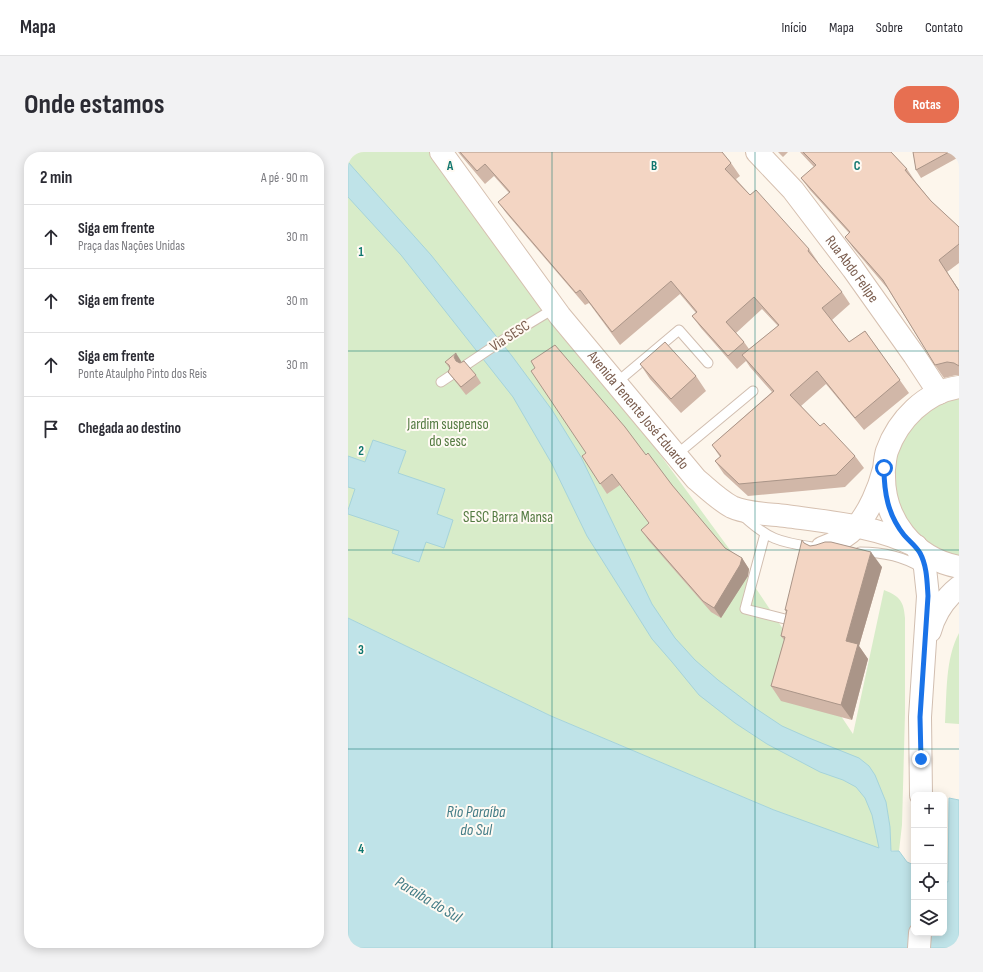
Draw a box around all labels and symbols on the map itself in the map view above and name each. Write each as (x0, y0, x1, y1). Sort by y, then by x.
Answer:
text: A (446, 158, 454, 174)
text: B (651, 158, 657, 174)
text: C (854, 158, 861, 174)
street label: Rua Abdo Felipe (821, 231, 883, 306)
text: 1 (358, 244, 364, 260)
street label: Via SESC (486, 316, 534, 356)
street label: Avenida Tenente José Eduardo (583, 346, 693, 473)
park label: Jardim suspenso do sesc (406, 415, 489, 451)
text: 2 (358, 443, 364, 459)
route start (875, 459, 893, 477)
park label: SESC Barra Mansa (463, 508, 553, 527)
text: 3 (358, 642, 364, 658)
route end (912, 750, 930, 768)
water label: Rio Paraíba do Sul (447, 803, 506, 840)
text: 4 (358, 841, 364, 857)
water label: Paraiba do Sul (391, 873, 466, 928)

